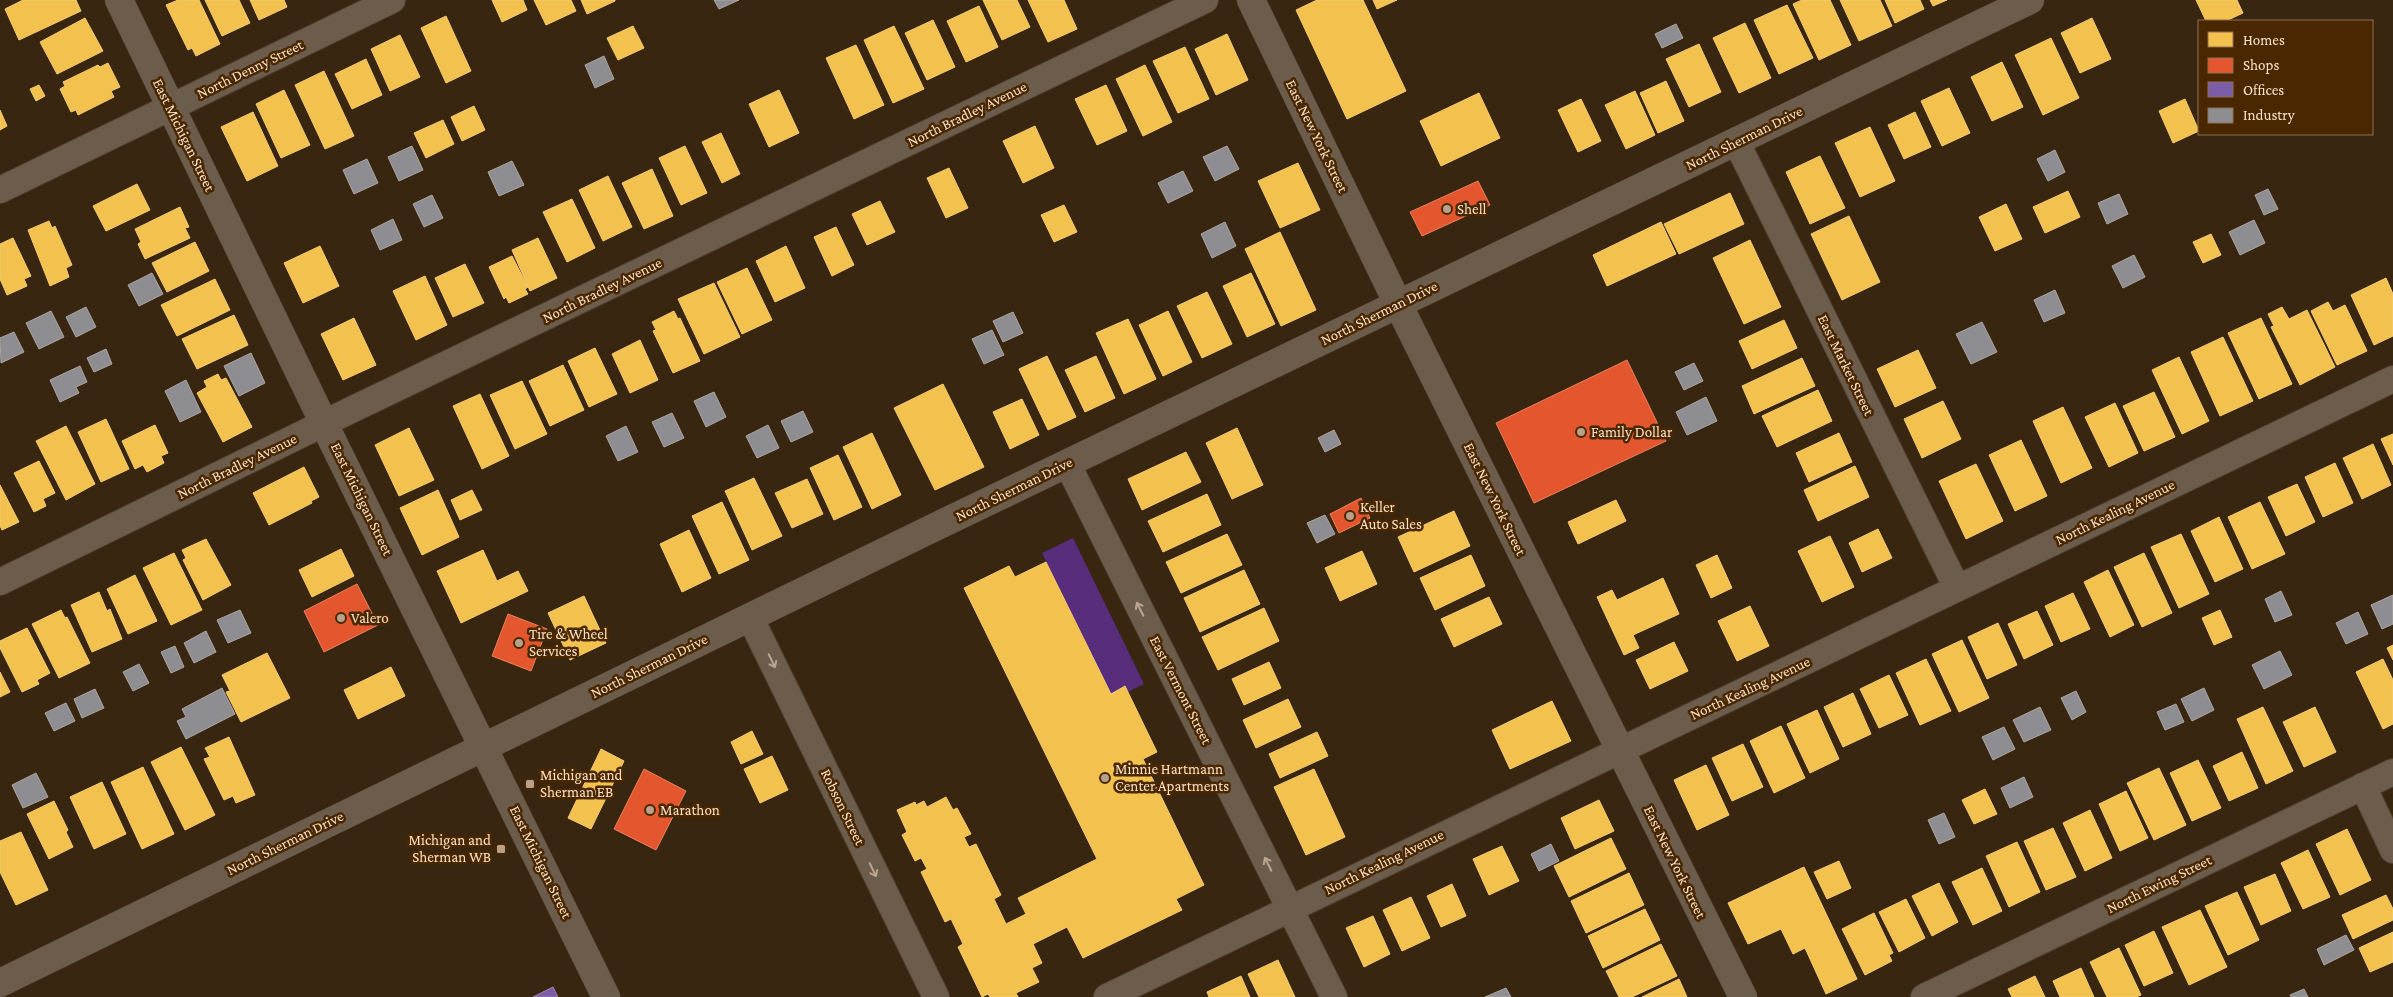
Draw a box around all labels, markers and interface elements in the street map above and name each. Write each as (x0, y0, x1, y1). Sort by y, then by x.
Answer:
legend (2198, 20, 2373, 135)
text: Homes (2243, 32, 2285, 48)
street label: North Denny Street (194, 36, 307, 102)
text: Shops (2243, 57, 2279, 74)
street label: East Michigan Street (149, 76, 219, 195)
street label: East New York Street (1283, 77, 1352, 196)
street label: North Bradley Avenue (905, 78, 1030, 151)
text: Offices (2243, 82, 2284, 98)
street label: North Sherman Drive (1683, 103, 1805, 173)
text: Industry (2243, 107, 2295, 124)
place label: Shell (1457, 201, 1487, 217)
marker: Shell (1441, 203, 1453, 215)
street label: North Bradley Avenue (540, 254, 665, 327)
street label: North Sherman Drive (1318, 278, 1440, 348)
street label: East Market Street (1815, 312, 1878, 419)
place label: Family Dollar (1591, 424, 1673, 441)
marker: Family Dollar (1575, 426, 1587, 438)
street label: North Bradley Avenue (175, 430, 300, 503)
street label: East Michigan Street (327, 440, 397, 559)
street label: East New York Street (1461, 440, 1530, 559)
street label: North Sherman Drive (953, 454, 1075, 524)
street label: North Kealing Avenue (2053, 476, 2178, 549)
place label: Keller Auto Sales (1360, 499, 1422, 532)
marker: Keller Auto Sales (1344, 510, 1356, 522)
one-way arrow (1135, 602, 1144, 617)
place label: Valero (351, 610, 389, 626)
marker: Valero (335, 612, 347, 624)
place label: Tire & Wheel Services (529, 626, 608, 659)
street label: North Sherman Drive (588, 631, 710, 701)
street label: East Vermont Street (1147, 633, 1216, 748)
marker: Tire & Wheel Services (513, 637, 525, 649)
one-way arrow (767, 653, 777, 668)
street label: North Kealing Avenue (1687, 653, 1813, 724)
place label: Minnie Hartmann Center Apartments (1115, 761, 1229, 795)
street label: Robson Street (818, 766, 869, 849)
place label: Michigan and Sherman EB (540, 767, 623, 800)
marker: Minnie Hartmann Center Apartments (1099, 772, 1111, 784)
marker: Michigan and Sherman EB (524, 778, 536, 790)
place label: Marathon (660, 802, 720, 818)
street label: East Michigan Street (506, 803, 576, 922)
street label: East New York Street (1641, 803, 1710, 922)
marker: Marathon (644, 804, 656, 816)
street label: North Sherman Drive (224, 808, 346, 878)
street label: North Kealing Avenue (1322, 826, 1447, 899)
place label: Michigan and Sherman WB (409, 832, 491, 865)
marker: Michigan and Sherman WB (495, 843, 507, 855)
street label: North Ewing Street (2104, 851, 2215, 917)
one-way arrow (1263, 856, 1273, 871)
one-way arrow (869, 862, 879, 877)

